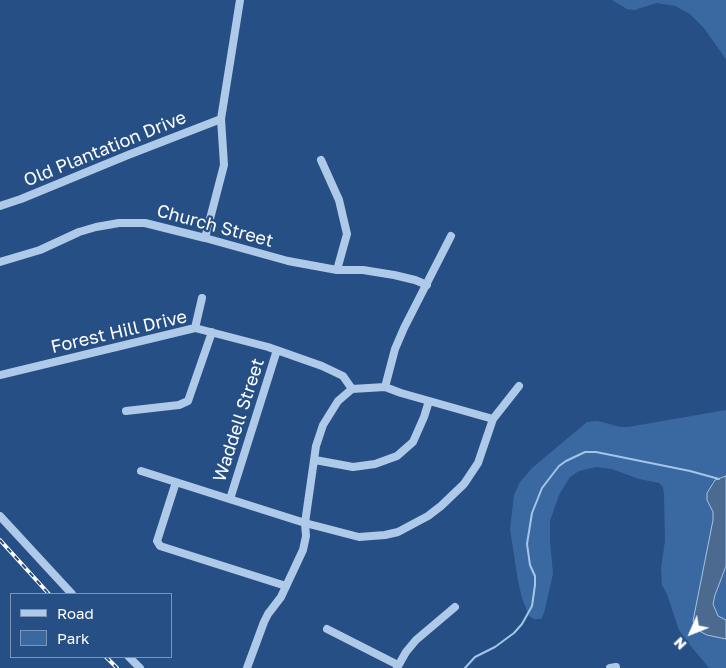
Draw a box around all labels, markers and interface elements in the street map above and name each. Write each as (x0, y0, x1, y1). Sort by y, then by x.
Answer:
street label: Old Plantation Drive (21, 107, 189, 191)
street label: Church Street (154, 200, 276, 252)
street label: Forest Hill Drive (49, 306, 189, 358)
street label: Waddell Street (209, 356, 269, 484)
legend (10, 593, 172, 658)
text: Road (57, 604, 94, 622)
north arrow (666, 608, 716, 658)
text: Park (57, 629, 89, 647)
text: N (670, 634, 690, 654)

